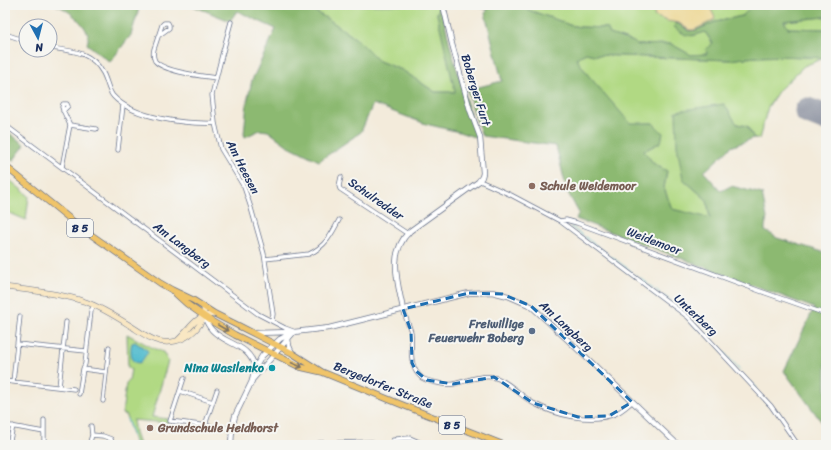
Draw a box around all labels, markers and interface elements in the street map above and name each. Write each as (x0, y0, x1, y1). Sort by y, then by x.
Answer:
north arrow (18, 18, 58, 58)
text: N (34, 37, 45, 57)
street label: Boberger Furt (455, 51, 498, 130)
street label: Am Heesen (219, 135, 266, 199)
street label: Schulredder (343, 172, 409, 227)
place label: Schule Weidemoor (539, 175, 637, 197)
marker: Schule Weidemoor (527, 181, 537, 191)
street label: Am Langberg (147, 215, 216, 274)
road number: B 5 (67, 219, 93, 237)
street label: Weidemoor (623, 220, 686, 262)
street label: Unterberg (669, 288, 723, 342)
street label: Am Langberg (533, 294, 598, 357)
place label: Freiwillige Feuerwehr Boberg (428, 313, 525, 349)
one-way arrow (217, 325, 229, 333)
marker: Freiwillige Feuerwehr Boberg (527, 326, 537, 336)
street label: Bergedorfer Straße (330, 355, 436, 415)
place label: Nina Wasilenko (183, 357, 264, 379)
one-way arrow (291, 362, 303, 369)
marker: Nina Wasilenko (267, 363, 277, 373)
road number: B 5 (439, 416, 465, 434)
place label: Grundschule Heidhorst (157, 417, 279, 439)
marker: Grundschule Heidhorst (145, 423, 155, 433)

